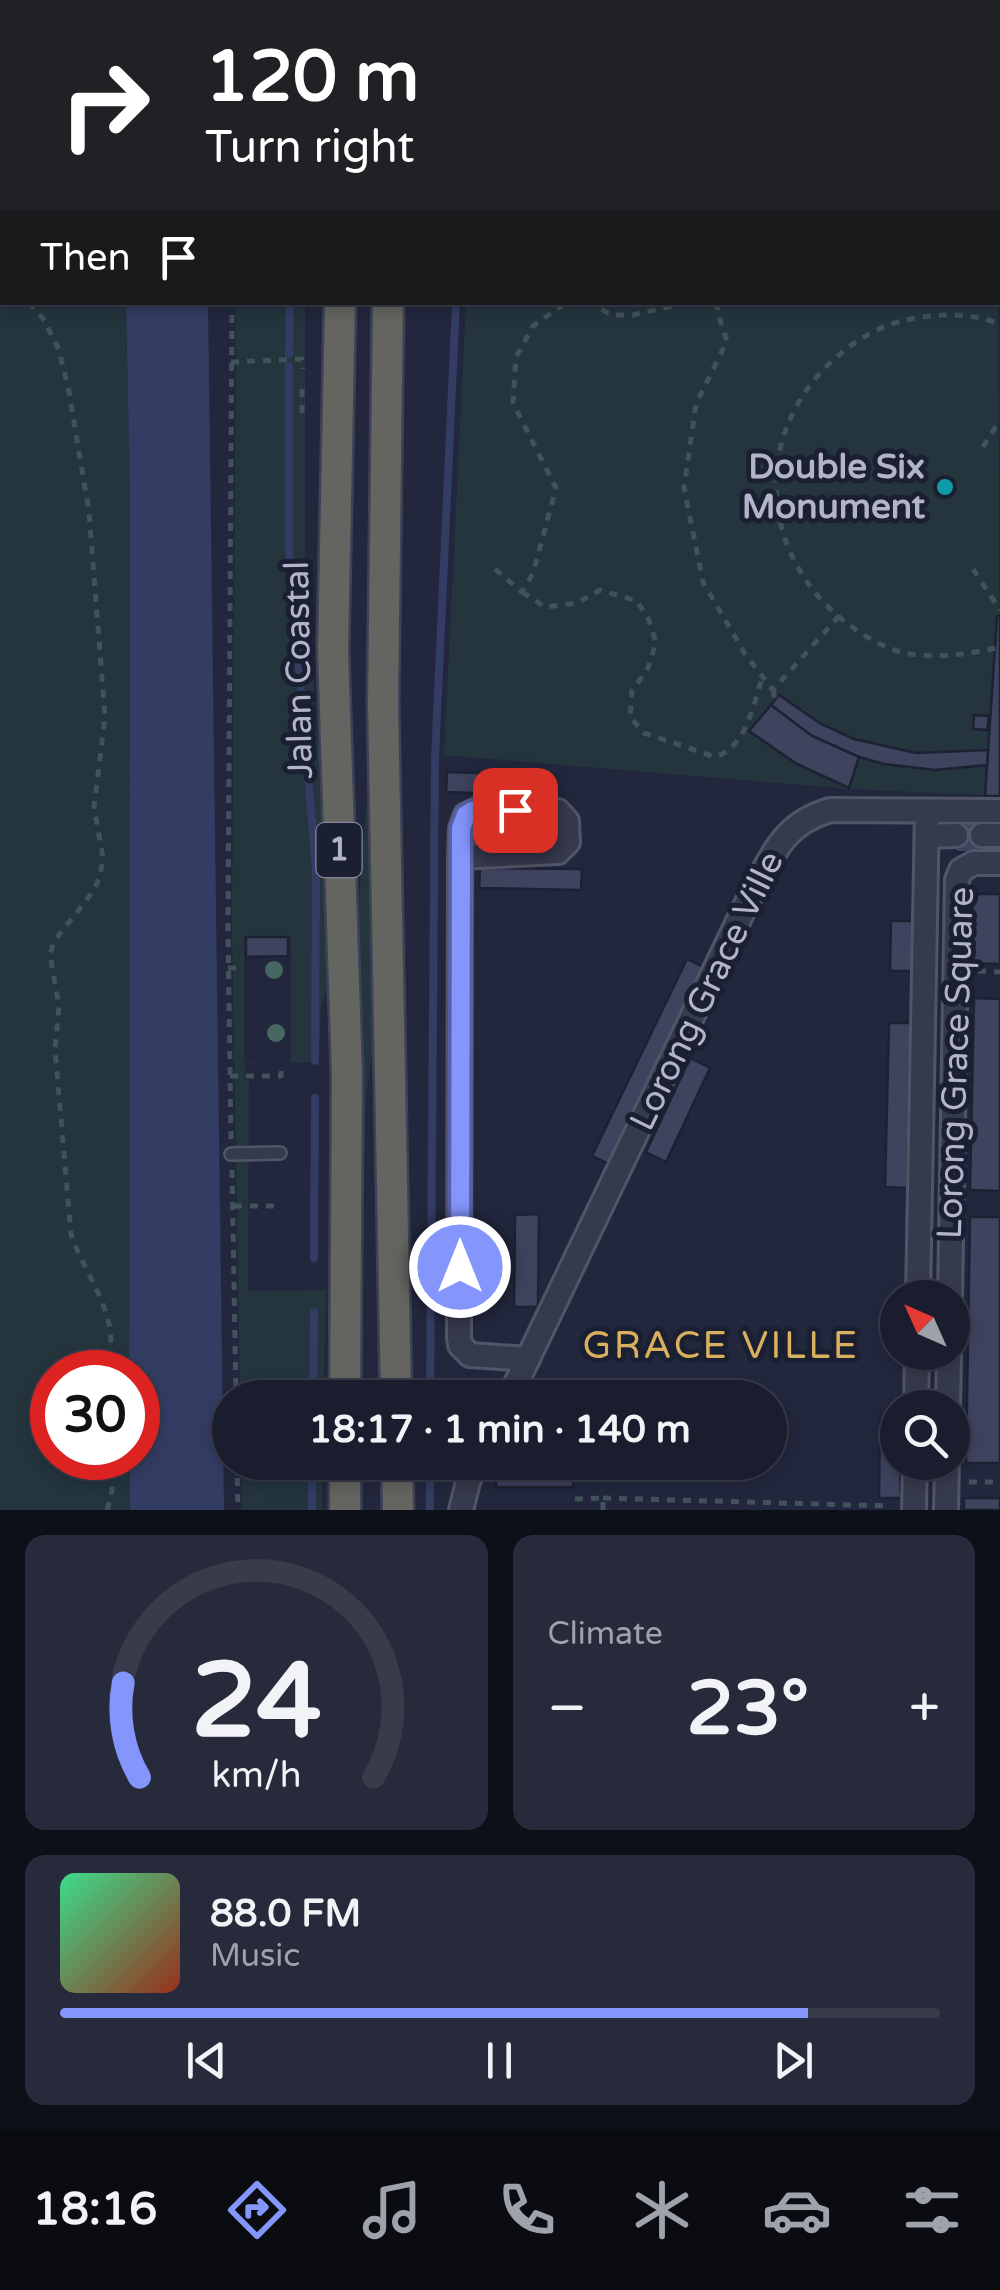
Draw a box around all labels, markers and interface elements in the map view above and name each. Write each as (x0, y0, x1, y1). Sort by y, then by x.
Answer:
text: 120 m (205, 36, 419, 120)
icon: right (40, 40, 170, 170)
text: Turn right (205, 121, 414, 175)
icon: arrive (151, 230, 206, 285)
text: Then (40, 235, 131, 281)
place label: Double Six Monument (742, 446, 926, 528)
marker: Double Six Monument (934, 476, 956, 498)
street label: Jalan Coastal (276, 561, 322, 779)
pin (473, 768, 558, 853)
icon: arrive (488, 783, 543, 838)
road number: 1 (316, 823, 362, 877)
street label: Lorong Grace Ville (621, 845, 793, 1137)
street label: Lorong Grace Square (929, 886, 983, 1240)
position arrow (408, 1215, 512, 1319)
north arrow (880, 1280, 970, 1370)
map controls (880, 1280, 970, 1480)
district label: GRACE VILLE (583, 1323, 859, 1369)
speed limit sign: 30 (30, 1350, 160, 1480)
button: search (880, 1390, 970, 1480)
text: 18:17 · 1 min · 140 m (308, 1407, 691, 1453)
text: Climate (548, 1615, 663, 1653)
text: 24 (191, 1640, 322, 1765)
text: 23° (687, 1664, 809, 1754)
text: − (548, 1676, 587, 1742)
text: + (909, 1676, 940, 1742)
text: km/h (211, 1754, 301, 1797)
text: 88.0 FM (210, 1891, 361, 1937)
text: Music (210, 1937, 300, 1975)
icon: previous (179, 2033, 234, 2088)
icon: pause (472, 2033, 527, 2088)
icon: next (766, 2033, 821, 2088)
icon: directions (222, 2175, 292, 2245)
icon: music (357, 2175, 427, 2245)
icon: phone (492, 2175, 562, 2245)
icon: climate (627, 2175, 697, 2245)
icon: car (762, 2175, 832, 2245)
icon: filters (897, 2175, 967, 2245)
text: 18:16 (33, 2183, 157, 2237)

